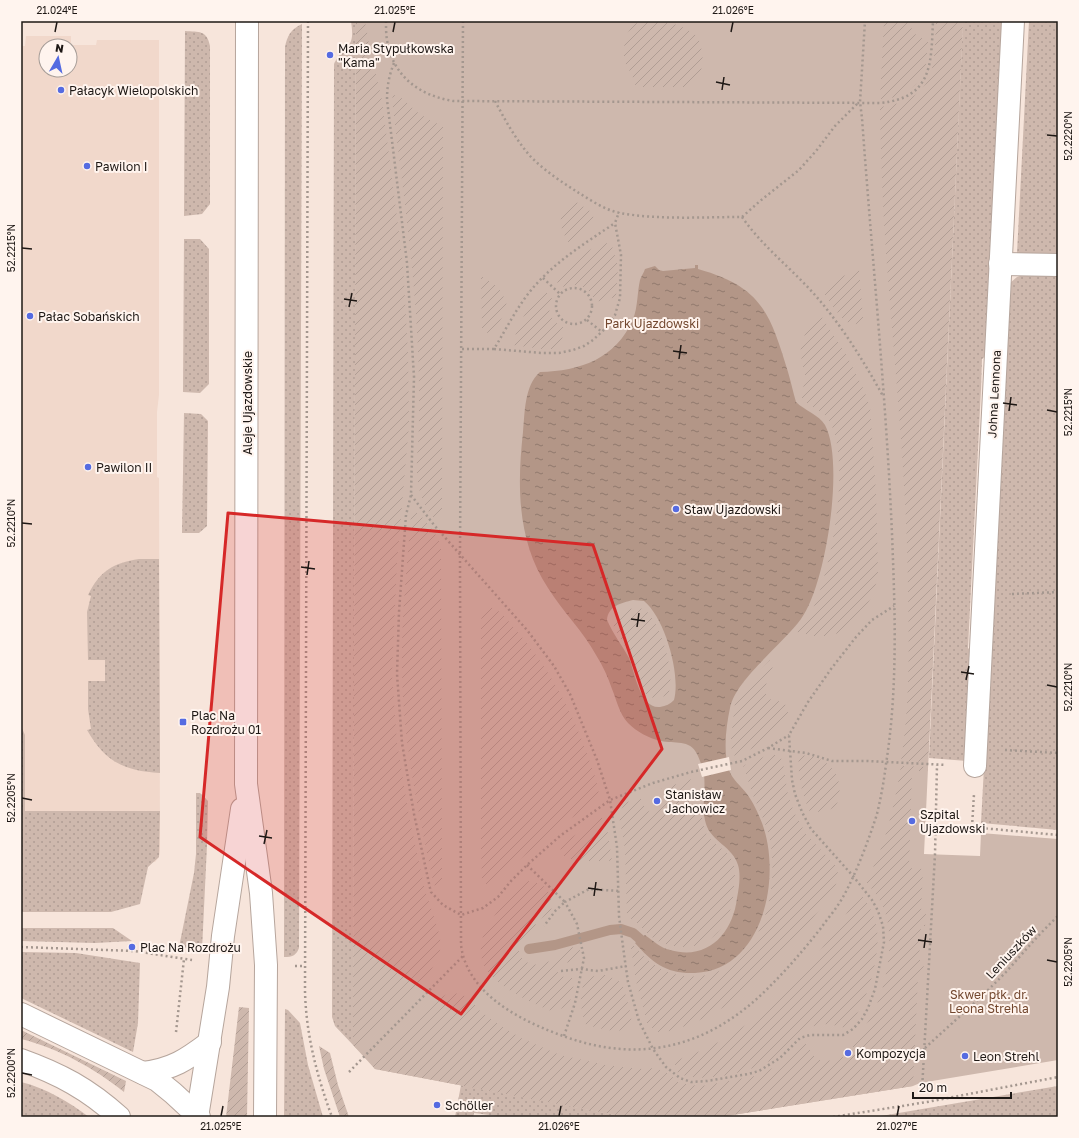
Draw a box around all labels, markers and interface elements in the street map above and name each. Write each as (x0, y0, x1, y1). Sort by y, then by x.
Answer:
text: 21.024°E (36, 4, 78, 16)
text: 21.025°E (374, 4, 416, 16)
text: 21.026°E (712, 4, 754, 16)
north arrow (38, 38, 78, 78)
text: N (54, 41, 65, 55)
place label: Maria Stypułkowska "Kama" (338, 41, 454, 70)
marker: Maria Stypułkowska "Kama" (325, 50, 335, 60)
place label: Pałacyk Wielopolskich (69, 83, 199, 98)
marker: Pałacyk Wielopolskich (56, 85, 66, 95)
text: 52.2220°N (1062, 111, 1074, 161)
place label: Pawilon I (95, 159, 147, 174)
marker: Pawilon I (82, 161, 92, 171)
text: 52.2215°N (5, 224, 17, 272)
place label: Pałac Sobańskich (38, 309, 140, 324)
marker: Pałac Sobańskich (25, 311, 35, 321)
park label: Park Ujazdowski (605, 316, 699, 331)
street label: Johna Lennona (984, 350, 1004, 438)
street label: Aleje Ujazdowskie (240, 351, 255, 455)
text: 52.2215°N (1062, 388, 1074, 436)
place label: Pawilon II (96, 460, 152, 475)
marker: Pawilon II (83, 462, 93, 472)
text: 52.2210°N (5, 499, 17, 547)
place label: Staw Ujazdowski (684, 502, 781, 517)
marker: Staw Ujazdowski (671, 504, 681, 514)
text: 52.2210°N (1062, 663, 1074, 711)
place label: Plac Na Rozdrożu 01 (191, 708, 261, 737)
marker: Plac Na Rozdrożu 01 (178, 717, 188, 727)
text: 52.2205°N (5, 773, 17, 823)
place label: Stanisław Jachowicz (665, 787, 725, 816)
marker: Stanisław Jachowicz (652, 796, 662, 806)
place label: Szpital Ujazdowski (920, 807, 985, 836)
marker: Szpital Ujazdowski (907, 816, 917, 826)
street label: Leniuszków (983, 922, 1040, 982)
text: 52.2205°N (1062, 937, 1074, 987)
place label: Plac Na Rozdrożu (140, 940, 241, 955)
marker: Plac Na Rozdrożu (127, 942, 137, 952)
park label: Skwer płk. dr. Leona Strehla (949, 987, 1029, 1016)
place label: Kompozycja (856, 1046, 926, 1061)
text: 52.2200°N (5, 1048, 17, 1098)
marker: Kompozycja (843, 1048, 853, 1058)
place label: Leon Strehl (973, 1049, 1039, 1064)
marker: Leon Strehl (960, 1051, 970, 1061)
scale bar (913, 1074, 1011, 1100)
text: 20 m (919, 1080, 947, 1095)
place label: Schöller (445, 1098, 493, 1113)
marker: Schöller (432, 1100, 442, 1110)
text: 21.025°E (200, 1120, 242, 1132)
text: 21.026°E (538, 1120, 580, 1132)
text: 21.027°E (877, 1120, 917, 1132)

